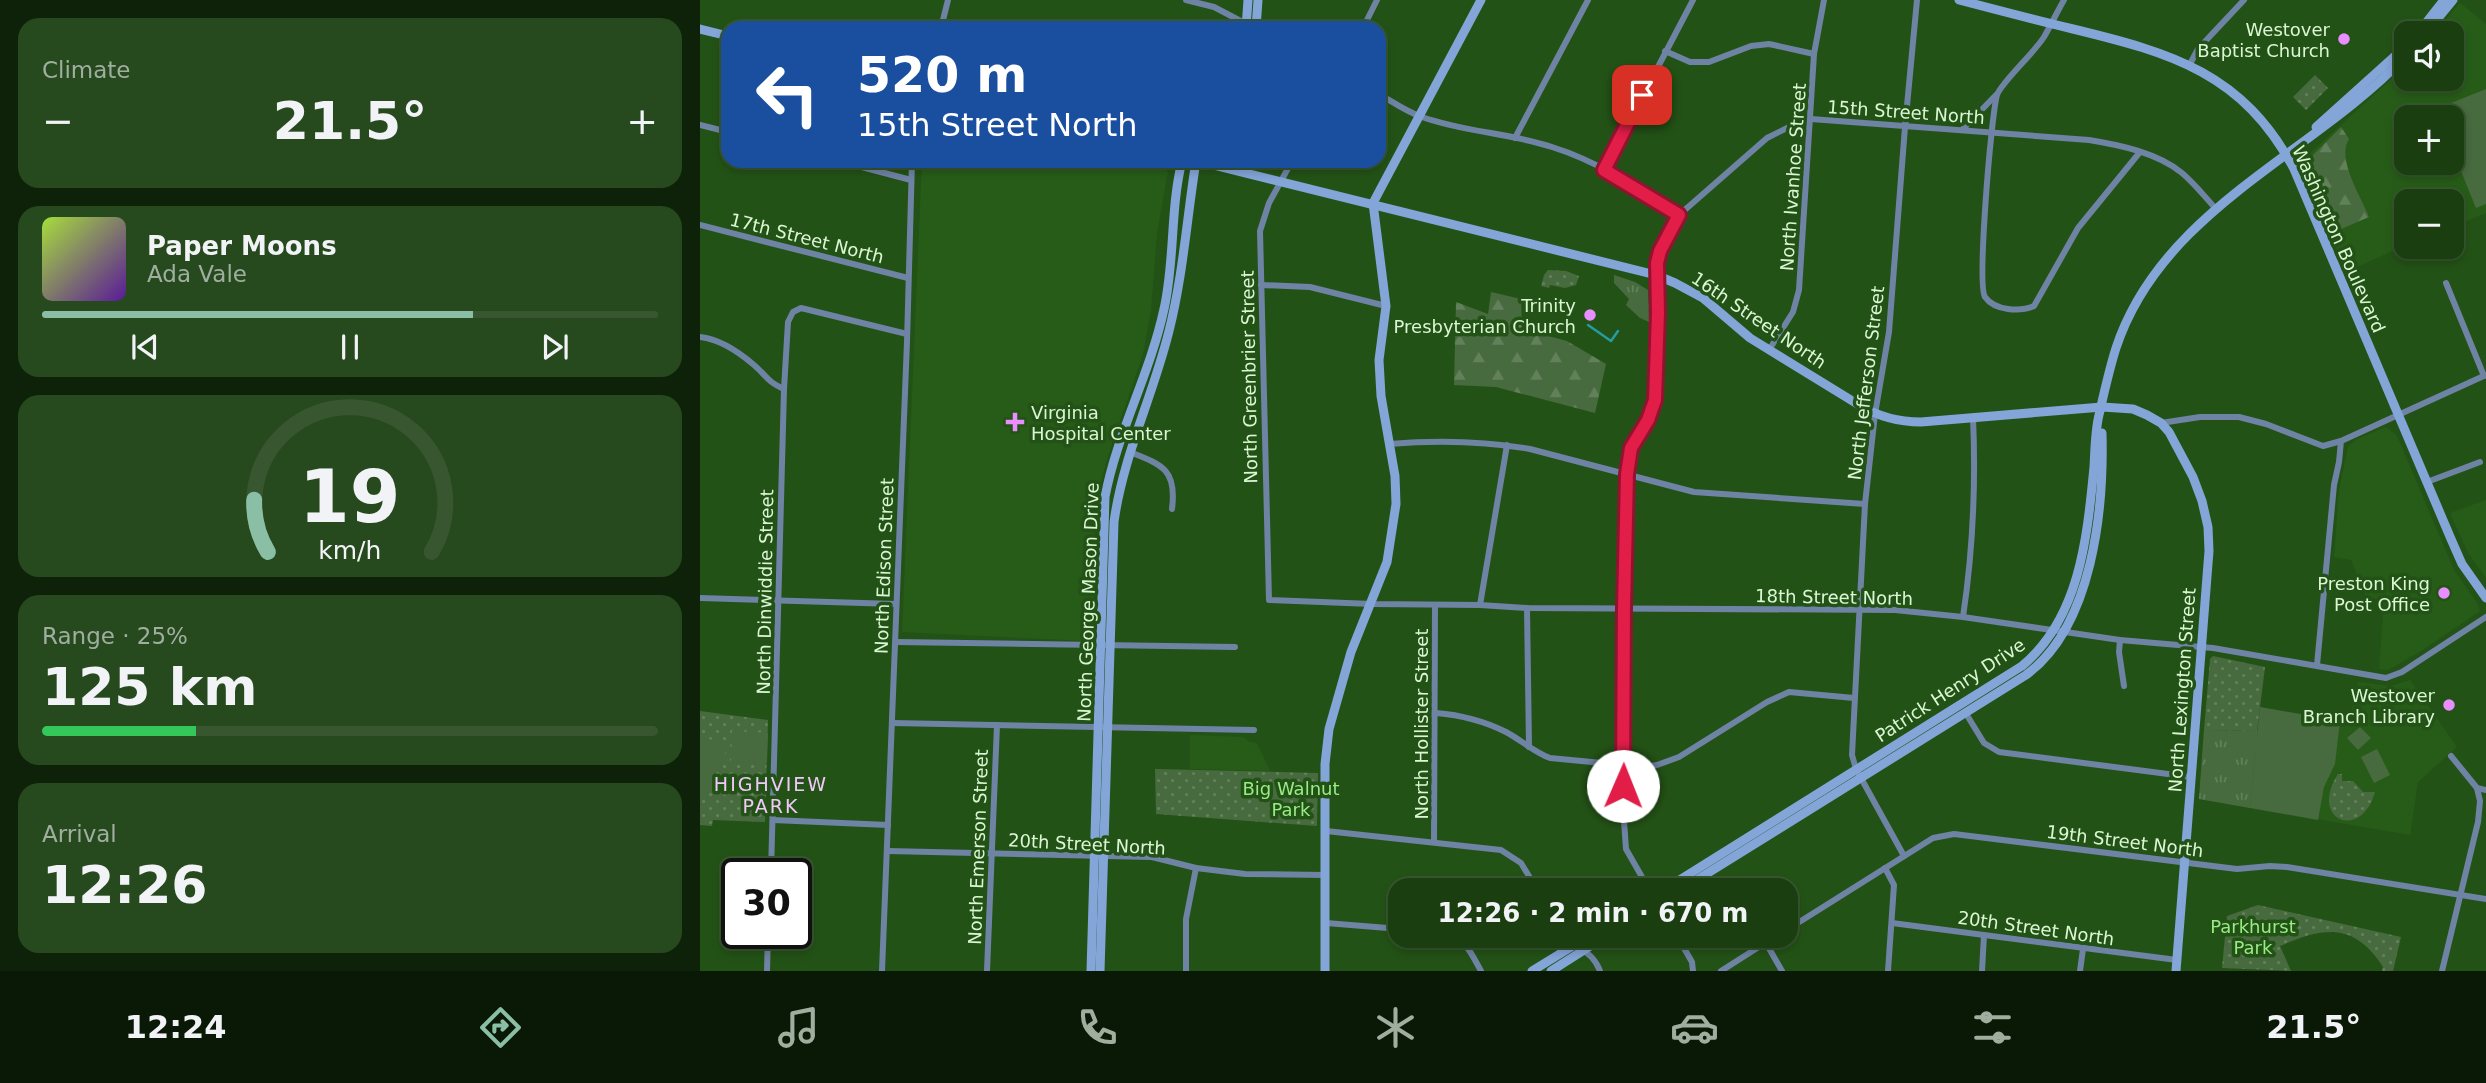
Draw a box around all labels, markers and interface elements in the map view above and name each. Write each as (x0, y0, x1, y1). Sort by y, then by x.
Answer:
place label: Westover Baptist Church (2197, 19, 2331, 61)
map controls (2394, 21, 2464, 259)
button: sound (2394, 21, 2464, 91)
marker: Westover Baptist Church (2336, 31, 2352, 47)
text: 520 m (857, 47, 1027, 104)
icon: left (742, 49, 833, 140)
text: Climate (42, 57, 131, 83)
pin (1612, 65, 1672, 125)
icon: arrive (1623, 76, 1661, 114)
street label: North Ivanhoe Street (1776, 82, 1810, 272)
text: 21.5° (273, 91, 427, 151)
street label: 15th Street North (1827, 96, 1985, 128)
text: − (42, 99, 74, 143)
text: + (626, 99, 658, 143)
button: + (2394, 105, 2464, 175)
text: 15th Street North (857, 106, 1138, 144)
street label: Washington Boulevard (2288, 142, 2390, 336)
button: − (2394, 189, 2464, 259)
street label: 17th Street North (728, 209, 886, 267)
text: Paper Moons (147, 231, 337, 261)
text: Ada Vale (147, 261, 247, 287)
street label: 16th Street North (1688, 267, 1830, 373)
street label: North Greenbrier Street (1237, 270, 1261, 484)
street label: North Jefferson Street (1844, 285, 1888, 481)
place label: Trinity Presbyterian Church (1394, 295, 1576, 337)
marker: Trinity Presbyterian Church (1582, 307, 1598, 323)
icon: previous (126, 328, 164, 366)
icon: pause (331, 328, 369, 366)
icon: next (536, 328, 574, 366)
place label: Virginia Hospital Center (1031, 402, 1171, 444)
marker: Virginia Hospital Center (1005, 412, 1025, 432)
text: 19 (299, 454, 401, 539)
street label: North Edison Street (870, 478, 898, 654)
street label: North George Mason Drive (1073, 482, 1103, 722)
street label: North Dinwiddie Street (753, 489, 777, 695)
text: km/h (318, 535, 382, 564)
place label: Preston King Post Office (2317, 573, 2430, 615)
street label: 18th Street North (1755, 585, 1913, 609)
marker: Preston King Post Office (2436, 585, 2452, 601)
street label: North Lexington Street (2164, 587, 2200, 793)
text: Range · 25% (42, 623, 188, 649)
street label: North Hollister Street (1411, 629, 1432, 819)
street label: Patrick Henry Drive (1871, 634, 2029, 746)
text: 125 km (42, 657, 257, 717)
place label: Westover Branch Library (2303, 685, 2436, 727)
marker: Westover Branch Library (2441, 697, 2457, 713)
street label: North Emerson Street (964, 749, 992, 945)
position arrow (1586, 749, 1660, 823)
district label: HIGHVIEW PARK (714, 773, 828, 817)
park label: Big Walnut Park (1242, 778, 1340, 820)
text: Arrival (42, 821, 117, 847)
street label: 19th Street North (2045, 821, 2205, 861)
street label: 20th Street North (1008, 829, 1166, 859)
text: 12:26 (42, 855, 208, 915)
speed limit sign: 30 (721, 858, 812, 949)
text: 12:26 · 2 min · 670 m (1438, 898, 1748, 928)
street label: 20th Street North (1956, 907, 2116, 949)
park label: Parkhurst Park (2210, 916, 2296, 958)
icon: directions (476, 1003, 525, 1052)
icon: music (774, 1003, 823, 1052)
icon: phone (1073, 1003, 1122, 1052)
icon: climate (1371, 1003, 1420, 1052)
icon: car (1670, 1003, 1719, 1052)
icon: filters (1968, 1003, 2017, 1052)
text: 12:24 (125, 1008, 227, 1046)
text: 21.5° (2266, 1008, 2361, 1046)

